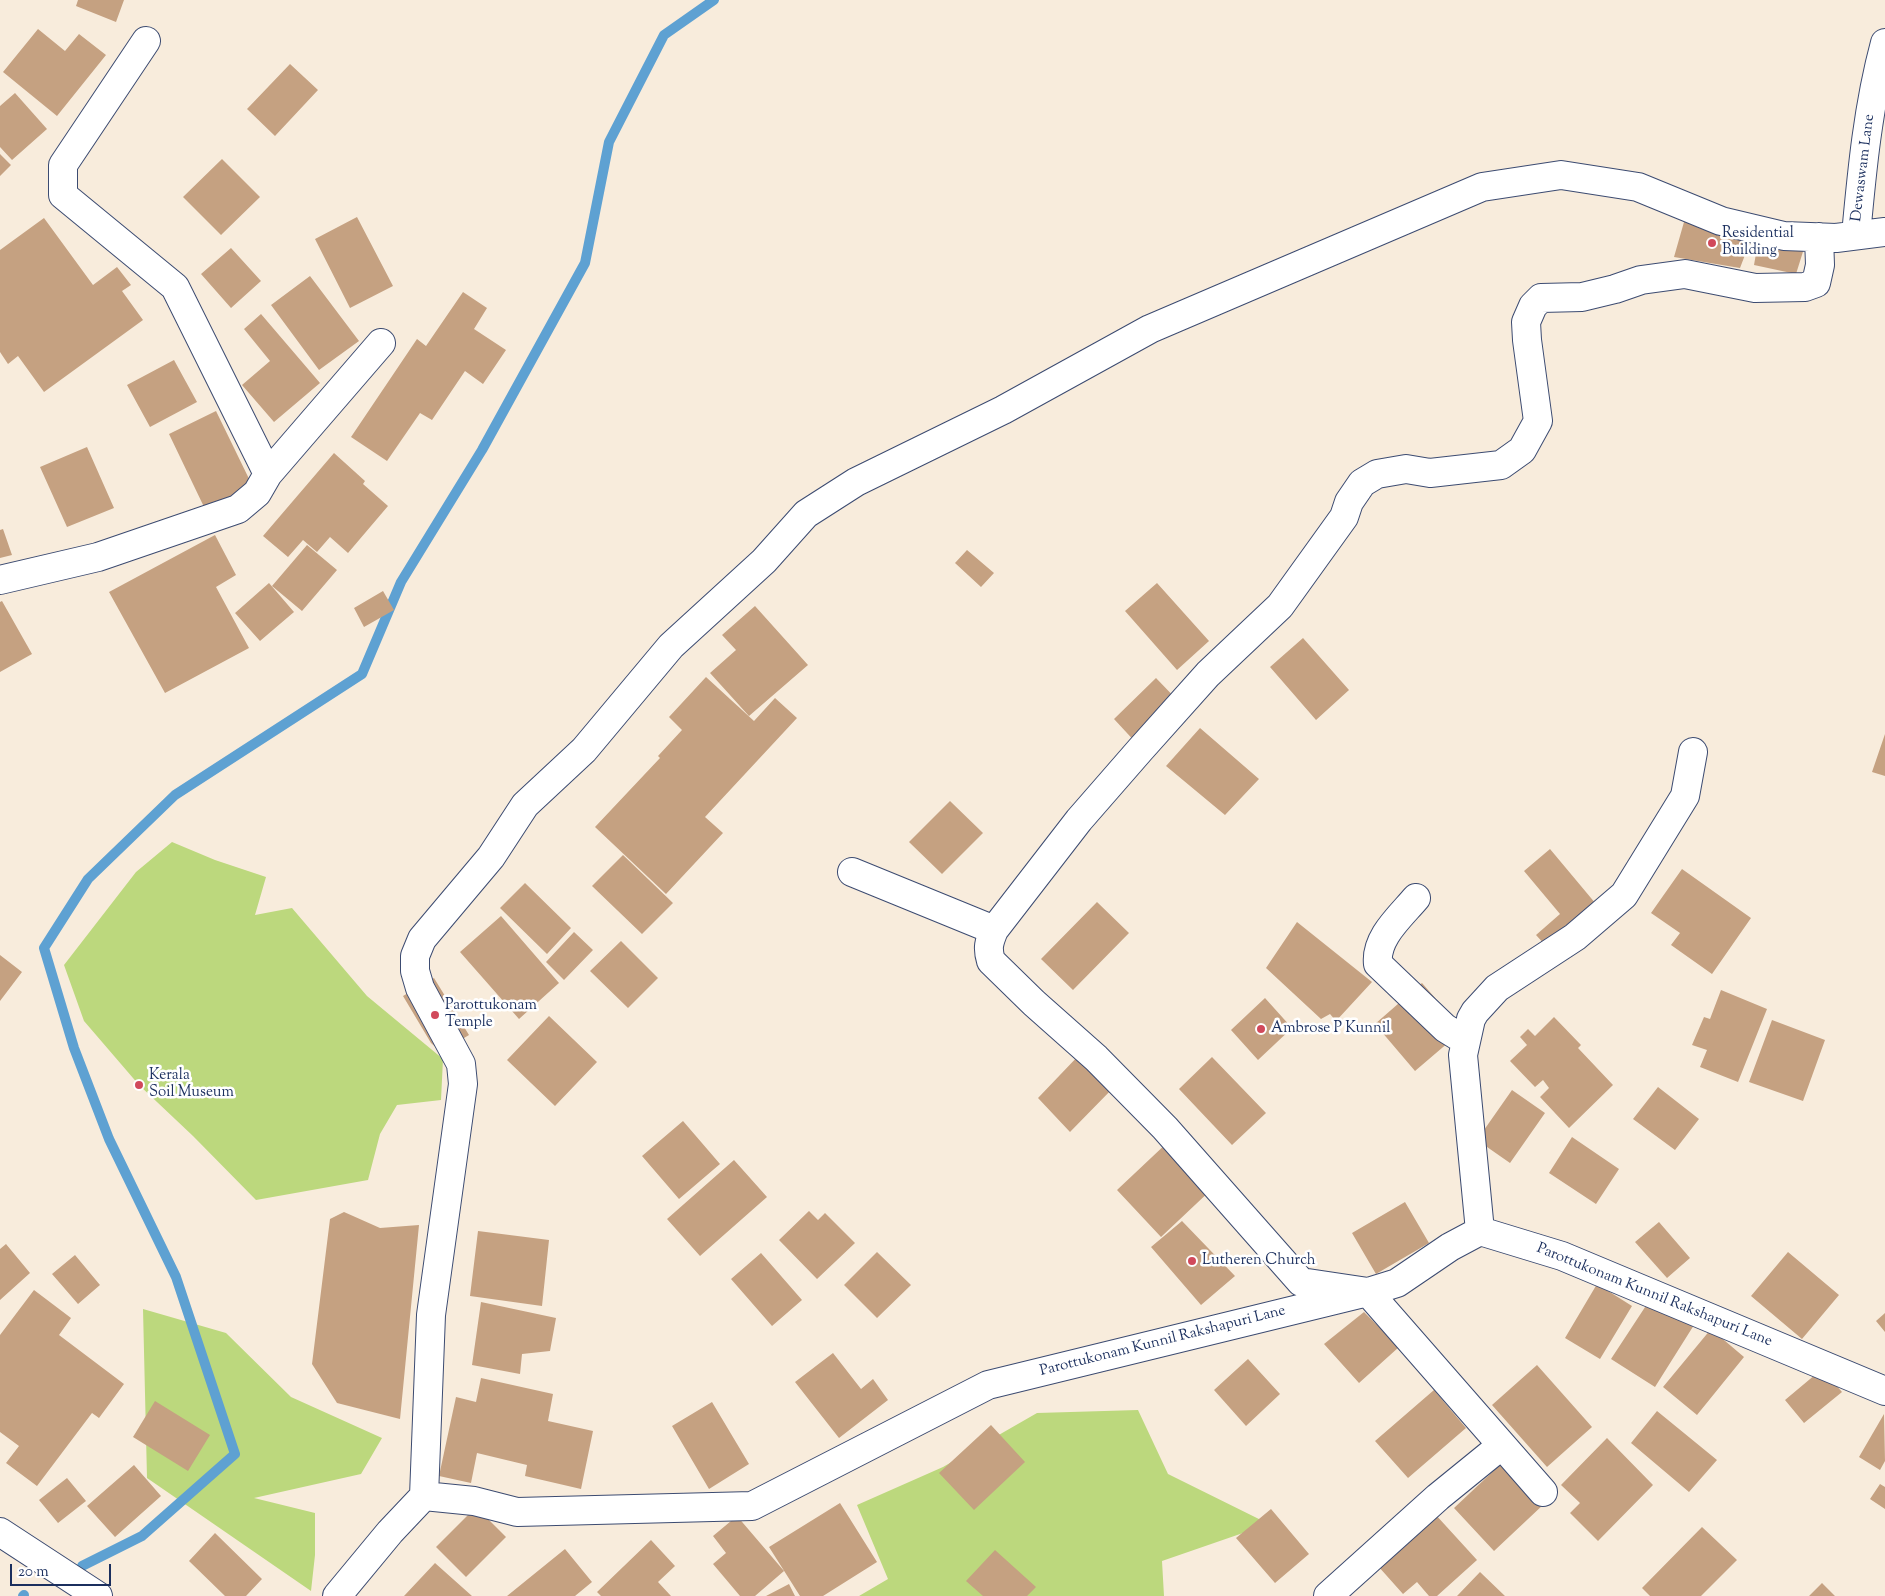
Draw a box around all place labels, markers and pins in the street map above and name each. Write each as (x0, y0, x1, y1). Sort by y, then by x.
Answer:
place label: Residential Building (1722, 225, 1794, 260)
marker: Residential Building (1706, 237, 1718, 249)
place label: Parottukonam Temple (445, 997, 537, 1032)
marker: Parottukonam Temple (429, 1009, 441, 1021)
place label: Ambrose P Kunnil (1271, 1020, 1390, 1038)
marker: Ambrose P Kunnil (1255, 1023, 1267, 1035)
place label: Kerala Soil Museum (149, 1067, 234, 1102)
marker: Kerala Soil Museum (133, 1079, 145, 1091)
place label: Lutheren Church (1202, 1252, 1316, 1270)
marker: Lutheren Church (1186, 1255, 1198, 1267)

